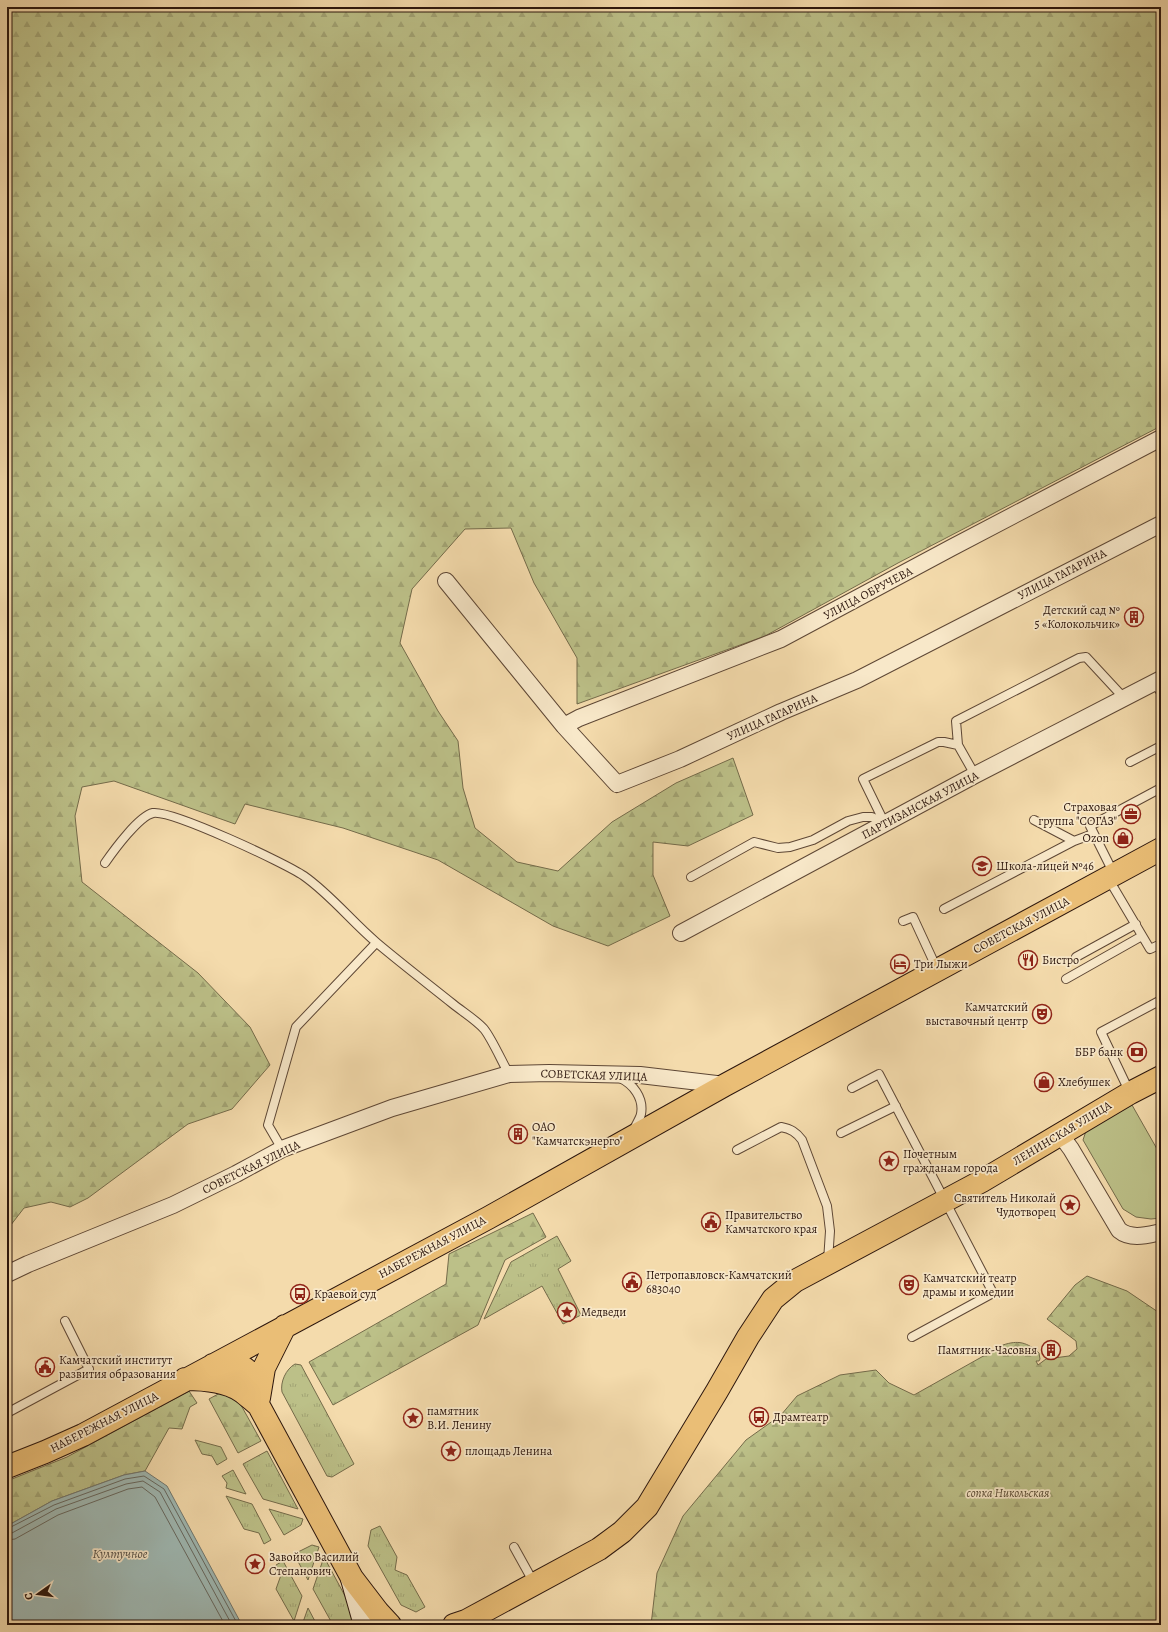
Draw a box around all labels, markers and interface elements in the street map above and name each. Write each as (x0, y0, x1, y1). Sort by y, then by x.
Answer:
street label: УЛИЦА ГАГАРИНА (1015, 544, 1110, 603)
street label: УЛИЦА ОБРУЧЕВА (821, 562, 916, 623)
place label: Детский сад № 5 «Колокольчик» (1035, 602, 1121, 632)
building icon: Детский сад № 5 «Колокольчик» (1123, 606, 1145, 628)
street label: УЛИЦА ГАГАРИНА (724, 689, 821, 744)
street label: ПАРТИЗАНСКАЯ УЛИЦА (859, 767, 982, 843)
place label: Страховая группа "СОГАЗ" (1038, 799, 1117, 829)
office icon: Страховая группа "СОГАЗ" (1120, 803, 1142, 825)
shop icon: Ozon (1112, 827, 1134, 849)
place label: Ozon (1083, 830, 1109, 846)
school or university icon: Школа-лицей №46 (971, 855, 993, 877)
place label: Школа-лицей №46 (996, 858, 1094, 874)
street label: СОВЕТСКАЯ УЛИЦА (970, 892, 1073, 957)
restaurant icon: Бистро (1017, 949, 1039, 971)
place label: Бистро (1042, 952, 1079, 968)
hotel icon: Три Лыжи (889, 953, 911, 975)
place label: Три Лыжи (914, 956, 968, 972)
place label: Камчатский выставочный центр (926, 999, 1028, 1029)
theatre icon: Камчатский выставочный центр (1031, 1003, 1053, 1025)
bank icon: ББР банк (1126, 1041, 1148, 1063)
place label: ББР банк (1075, 1044, 1123, 1060)
street label: СОВЕТСКАЯ УЛИЦА (540, 1065, 649, 1085)
shop icon: Хлебушек (1033, 1071, 1055, 1093)
place label: Хлебушек (1058, 1074, 1110, 1090)
street label: ЛЕНИНСКАЯ УЛИЦА (1010, 1097, 1115, 1169)
place label: ОАО "Камчатскэнерго" (532, 1119, 623, 1149)
building icon: ОАО "Камчатскэнерго" (507, 1123, 529, 1145)
street label: СОВЕТСКАЯ УЛИЦА (199, 1136, 303, 1198)
place label: Почетным гражданам города (903, 1146, 999, 1176)
place icon: Почетным гражданам города (878, 1150, 900, 1172)
place label: Святитель Николай Чудотворец (954, 1190, 1056, 1220)
place icon: Святитель Николай Чудотворец (1059, 1194, 1081, 1216)
place label: Правительство Камчатского края (725, 1207, 817, 1237)
street label: НАБЕРЕЖНАЯ УЛИЦА (376, 1211, 489, 1282)
public building icon: Правительство Камчатского края (700, 1211, 722, 1233)
place label: Петропавловск-Камчатский 683040 (646, 1267, 792, 1297)
place label: Камчатский театр драмы и комедии (922, 1270, 1017, 1300)
public building icon: Петропавловск-Камчатский 683040 (621, 1271, 643, 1293)
theatre icon: Камчатский театр драмы и комедии (898, 1274, 920, 1296)
bus stop icon: Краевой суд (289, 1283, 311, 1305)
place label: Краевой суд (314, 1286, 377, 1302)
place icon: Медведи (556, 1301, 578, 1323)
place label: Медведи (581, 1304, 626, 1320)
building icon: Памятник-Часовня (1040, 1339, 1062, 1361)
place label: Памятник-Часовня (938, 1342, 1037, 1358)
place label: Камчатский институт развития образования (59, 1352, 176, 1382)
public building icon: Камчатский институт развития образования (34, 1356, 56, 1378)
street label: НАБЕРЕЖНАЯ УЛИЦА (47, 1387, 162, 1456)
place label: памятник В.И. Ленину (427, 1403, 492, 1433)
bus stop icon: Драмтеатр (748, 1406, 770, 1428)
place icon: памятник В.И. Ленину (402, 1407, 424, 1429)
place label: Драмтеатр (773, 1409, 829, 1425)
place icon: площадь Ленина (440, 1440, 462, 1462)
place label: площадь Ленина (465, 1443, 553, 1459)
park label: сопка Никольская (967, 1485, 1050, 1501)
water label: Култучное (92, 1545, 148, 1562)
place label: Завойко Василий Степанович (269, 1549, 359, 1579)
place icon: Завойко Василий Степанович (244, 1553, 266, 1575)
north arrow (18, 1574, 58, 1614)
text: С (21, 1591, 37, 1601)

